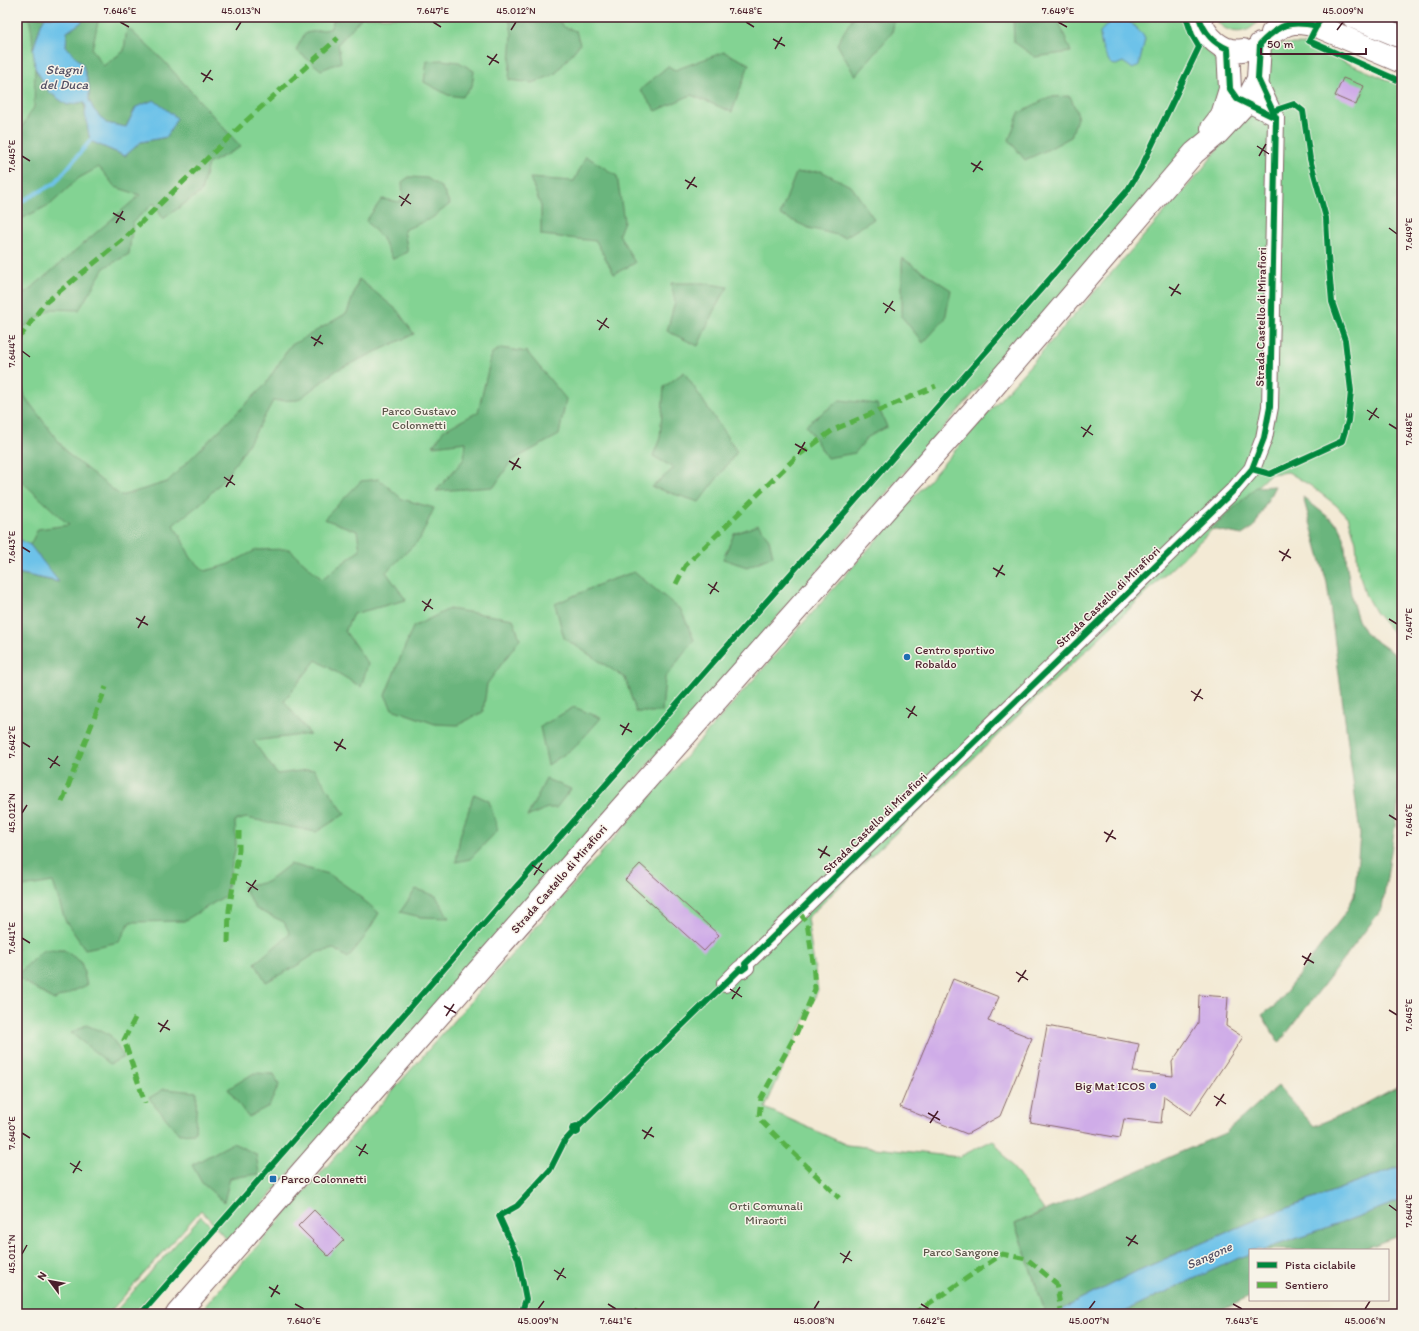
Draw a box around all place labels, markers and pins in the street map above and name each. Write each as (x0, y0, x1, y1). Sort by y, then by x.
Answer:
place label: Centro sportivo Robaldo (915, 643, 995, 671)
marker: Centro sportivo Robaldo (902, 652, 912, 662)
place label: Big Mat ICOS (1075, 1079, 1145, 1093)
marker: Big Mat ICOS (1148, 1081, 1158, 1091)
place label: Parco Colonnetti (281, 1172, 367, 1186)
marker: Parco Colonnetti (268, 1174, 278, 1184)

